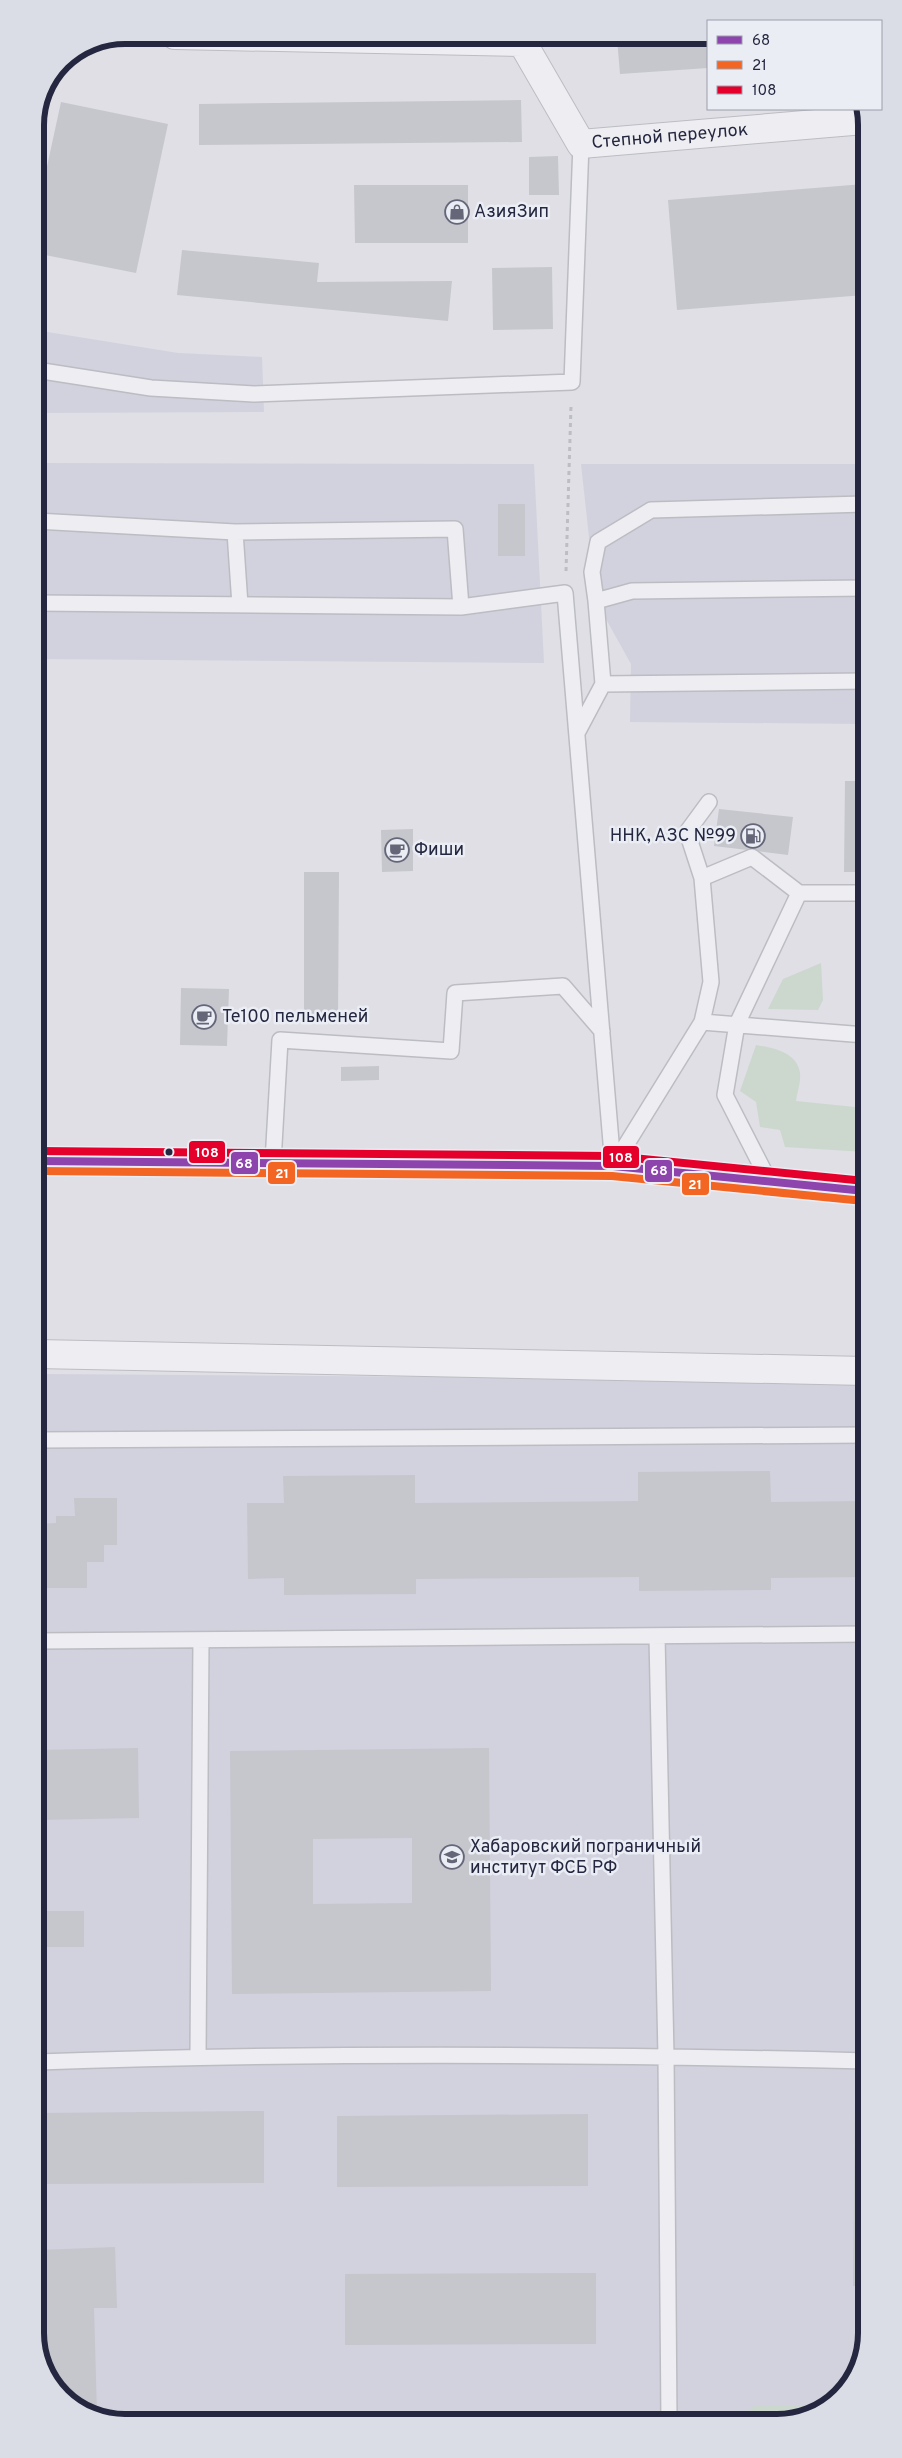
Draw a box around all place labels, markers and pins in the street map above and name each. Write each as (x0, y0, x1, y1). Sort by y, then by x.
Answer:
shop icon: АзияЗип (444, 199, 470, 225)
place label: АзияЗип (474, 201, 549, 224)
fuel station icon: ННК, АЗС №99 (740, 823, 766, 849)
place label: ННК, АЗС №99 (610, 825, 736, 848)
cafe icon: Фиши (384, 837, 410, 863)
place label: Фиши (414, 839, 464, 862)
cafe icon: Те100 пельменей (191, 1004, 217, 1030)
place label: Те100 пельменей (222, 1006, 368, 1029)
unlabelled marker (164, 1147, 174, 1157)
place label: Хабаровский пограничный институт ФСБ РФ (470, 1836, 701, 1880)
school or university icon: Хабаровский пограничный институт ФСБ РФ (439, 1844, 465, 1870)

